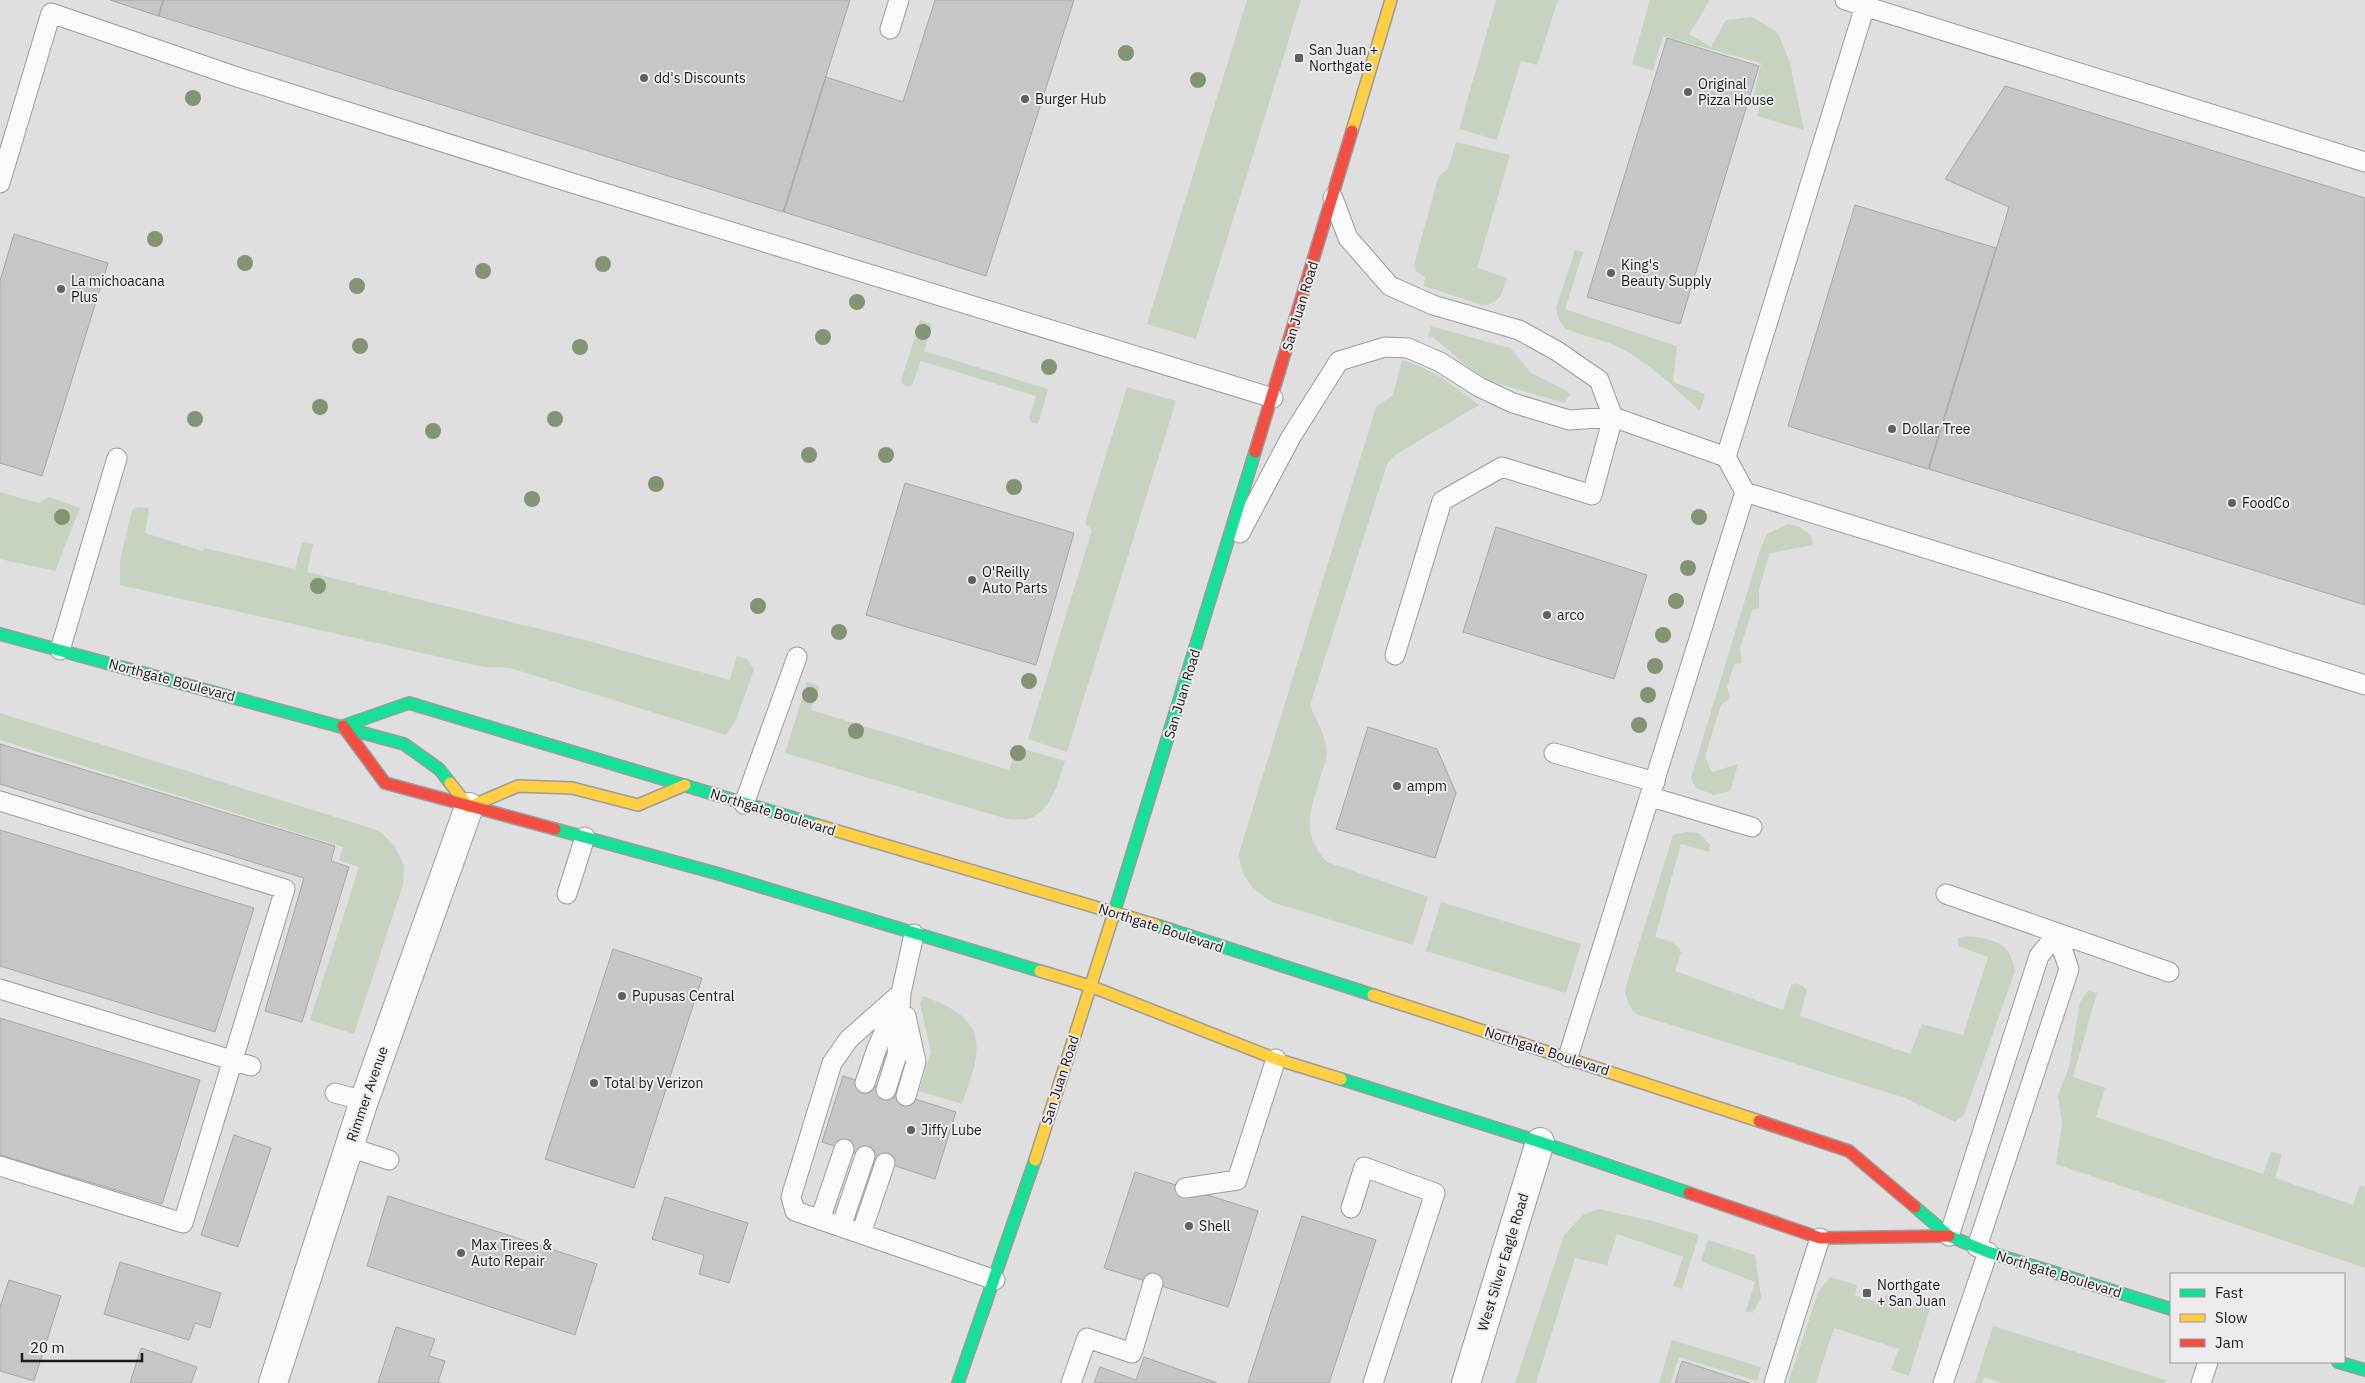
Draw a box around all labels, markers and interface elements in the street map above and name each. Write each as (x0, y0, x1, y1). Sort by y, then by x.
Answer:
place label: San Juan + Northgate (1309, 41, 1378, 75)
marker: San Juan + Northgate (1293, 52, 1305, 64)
place label: dd's Discounts (654, 69, 746, 87)
marker: dd's Discounts (638, 72, 650, 84)
place label: Original Pizza House (1698, 75, 1774, 109)
marker: Original Pizza House (1682, 86, 1694, 98)
place label: Burger Hub (1035, 90, 1106, 108)
marker: Burger Hub (1019, 93, 1031, 105)
place label: King's Beauty Supply (1621, 256, 1711, 290)
street label: San Juan Road (1278, 259, 1322, 353)
marker: King's Beauty Supply (1605, 267, 1617, 279)
place label: La michoacana Plus (71, 272, 165, 306)
marker: La michoacana Plus (55, 283, 67, 295)
place label: Dollar Tree (1902, 420, 1971, 438)
marker: Dollar Tree (1886, 423, 1898, 435)
place label: FoodCo (2242, 494, 2290, 512)
marker: FoodCo (2226, 497, 2238, 509)
place label: O'Reilly Auto Parts (982, 563, 1048, 597)
marker: O'Reilly Auto Parts (966, 574, 978, 586)
place label: arco (1557, 606, 1585, 624)
marker: arco (1541, 609, 1553, 621)
street label: San Juan Road (1160, 647, 1204, 741)
street label: Northgate Boulevard (107, 654, 237, 706)
place label: ampm (1407, 777, 1447, 795)
marker: ampm (1391, 780, 1403, 792)
street label: Northgate Boulevard (708, 784, 838, 840)
street label: Northgate Boulevard (1096, 899, 1226, 957)
place label: Pupusas Central (632, 987, 735, 1005)
marker: Pupusas Central (616, 990, 628, 1002)
street label: Northgate Boulevard (1482, 1022, 1612, 1080)
street label: San Juan Road (1037, 1033, 1083, 1127)
street label: Rimmer Avenue (342, 1044, 392, 1144)
place label: Total by Verizon (604, 1074, 703, 1092)
marker: Total by Verizon (588, 1077, 600, 1089)
place label: Jiffy Lube (921, 1121, 982, 1139)
marker: Jiffy Lube (905, 1124, 917, 1136)
street label: West Silver Eagle Road (1473, 1191, 1533, 1333)
place label: Shell (1199, 1217, 1231, 1235)
marker: Shell (1183, 1220, 1195, 1232)
place label: Max Tirees & Auto Repair (471, 1236, 552, 1270)
street label: Northgate Boulevard (1994, 1246, 2124, 1302)
marker: Max Tirees & Auto Repair (455, 1247, 467, 1259)
legend (2170, 1273, 2345, 1363)
place label: Northgate + San Juan (1877, 1276, 1946, 1310)
text: Fast (2215, 1283, 2243, 1302)
marker: Northgate + San Juan (1861, 1287, 1873, 1299)
text: Slow (2215, 1308, 2248, 1327)
scale bar (22, 1330, 142, 1362)
text: Jam (2215, 1333, 2244, 1352)
text: 20 m (30, 1338, 65, 1357)

